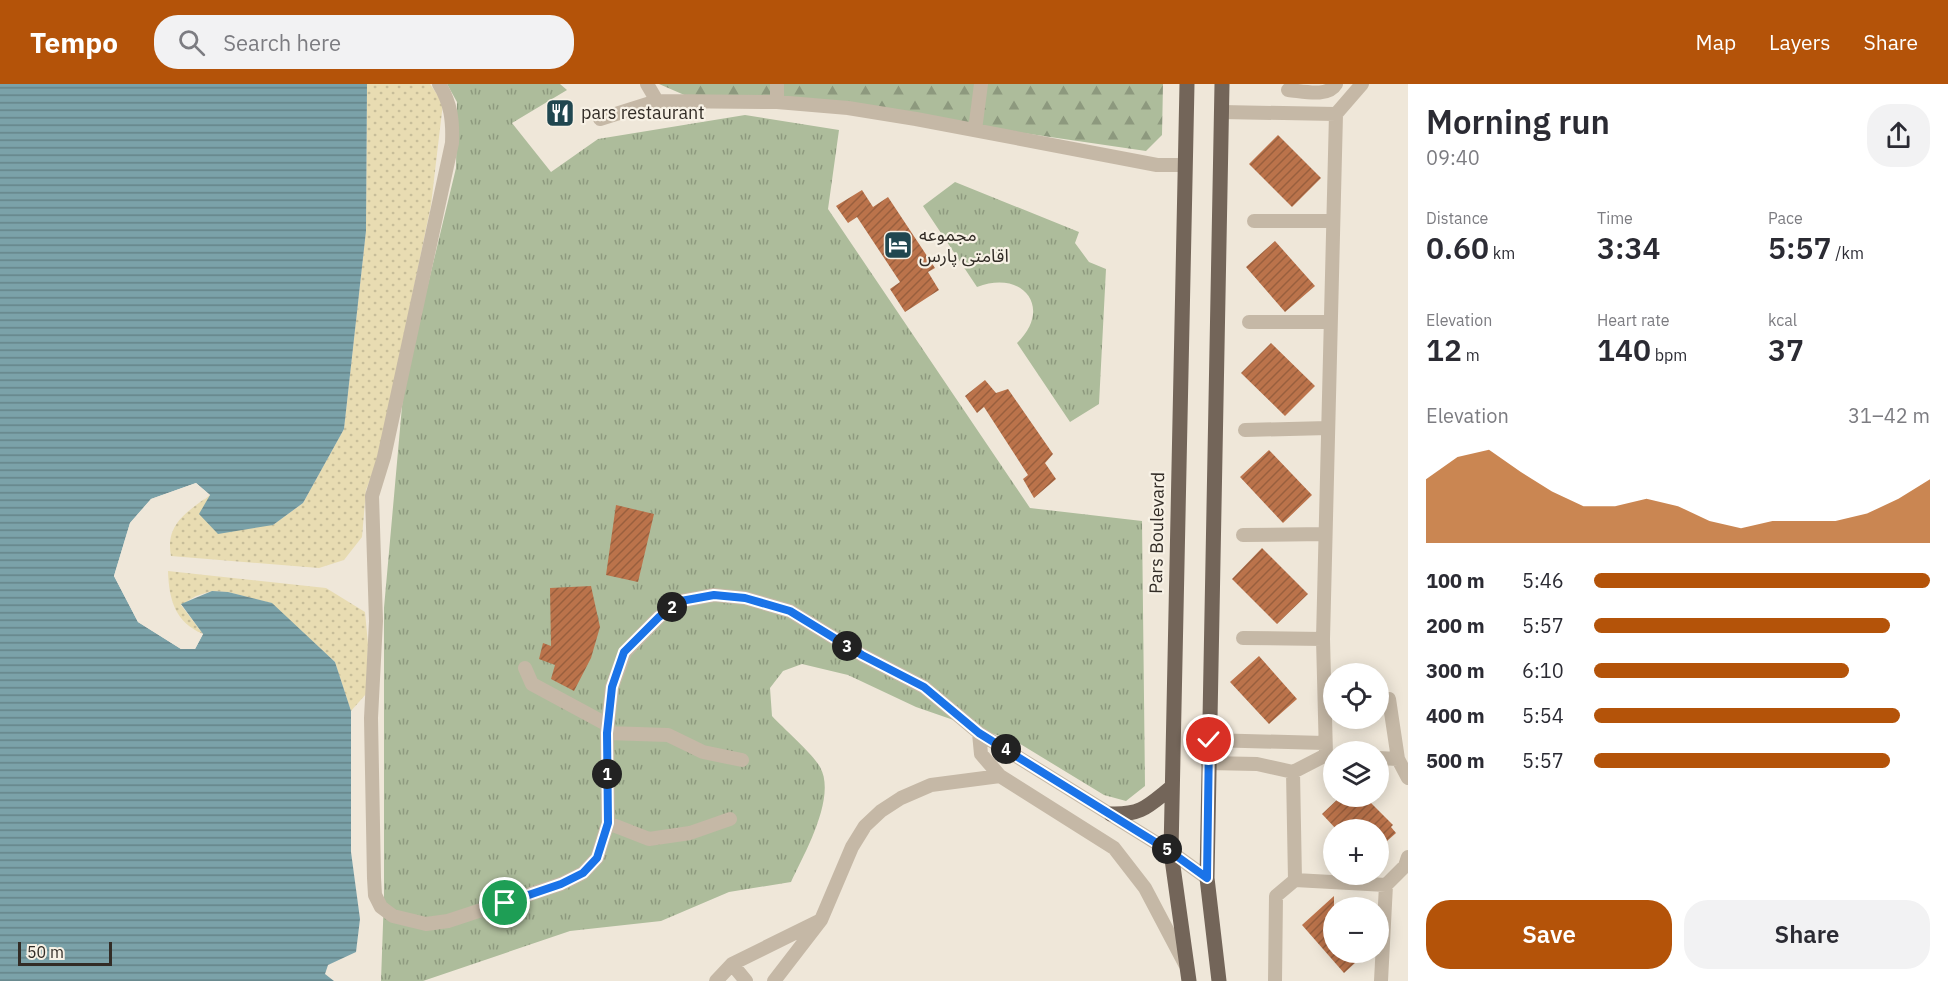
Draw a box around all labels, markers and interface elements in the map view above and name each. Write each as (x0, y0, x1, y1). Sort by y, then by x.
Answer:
search box (154, 15, 574, 69)
text: Tempo (30, 24, 118, 61)
icon: search (175, 26, 208, 59)
text: Search here (223, 28, 341, 57)
text: Map (1696, 28, 1736, 56)
text: Layers (1769, 28, 1831, 56)
text: Share (1864, 28, 1918, 56)
restaurant icon: pars restaurant (544, 97, 576, 129)
text: Morning run (1426, 100, 1610, 143)
place label: pars restaurant (581, 101, 705, 124)
button: share (1867, 104, 1930, 167)
text: 09:40 (1426, 144, 1480, 171)
text: Distance (1426, 208, 1488, 228)
text: Time (1597, 208, 1633, 228)
text: Pace (1768, 208, 1803, 228)
place label: مجموعه اقامتی پارس (919, 223, 1009, 267)
text: 0.60 (1426, 228, 1489, 267)
text: 3:34 (1597, 228, 1661, 267)
text: 5:57 (1768, 228, 1832, 267)
hotel icon: مجموعه اقامتی پارس (882, 229, 914, 261)
text: km (1489, 243, 1515, 263)
text: /km (1832, 243, 1864, 263)
text: Elevation (1426, 310, 1492, 330)
text: Heart rate (1597, 310, 1670, 330)
text: kcal (1768, 310, 1797, 330)
text: 12 (1426, 330, 1462, 369)
text: 140 (1597, 330, 1651, 369)
text: 37 (1768, 330, 1804, 369)
text: m (1462, 345, 1480, 365)
text: bpm (1651, 345, 1687, 365)
text: Elevation (1426, 402, 1509, 429)
text: 31–42 m (1848, 402, 1930, 429)
street label: Pars Boulevard (1144, 472, 1169, 594)
text: 100 m (1426, 567, 1485, 594)
text: 5:46 (1522, 567, 1564, 594)
pin: 2 (657, 592, 687, 622)
text: 2 (667, 597, 677, 617)
text: 200 m (1426, 612, 1485, 639)
text: 5:57 (1522, 612, 1564, 639)
pin: 3 (832, 631, 862, 661)
text: 3 (842, 636, 852, 656)
text: 300 m (1426, 657, 1485, 684)
text: 6:10 (1522, 657, 1564, 684)
map controls (1323, 663, 1389, 963)
button: locate (1323, 663, 1389, 729)
text: 400 m (1426, 702, 1485, 729)
text: 5:54 (1522, 702, 1564, 729)
pin (1183, 714, 1234, 765)
icon: check (1192, 723, 1225, 756)
pin: 4 (991, 734, 1021, 764)
text: 4 (1001, 739, 1011, 759)
button: layers (1323, 741, 1389, 807)
text: 500 m (1426, 747, 1485, 774)
text: 5:57 (1522, 747, 1564, 774)
pin: 1 (592, 759, 622, 789)
text: 1 (602, 764, 612, 784)
button: + (1323, 819, 1389, 885)
pin: 5 (1152, 834, 1182, 864)
text: 5 (1162, 839, 1172, 859)
pin (479, 877, 530, 928)
icon: arrive (488, 886, 521, 919)
button: − (1323, 897, 1389, 963)
button: Save (1426, 900, 1672, 969)
button: Share (1684, 900, 1930, 969)
scale bar (18, 939, 112, 966)
text: 50 m (27, 942, 64, 962)

